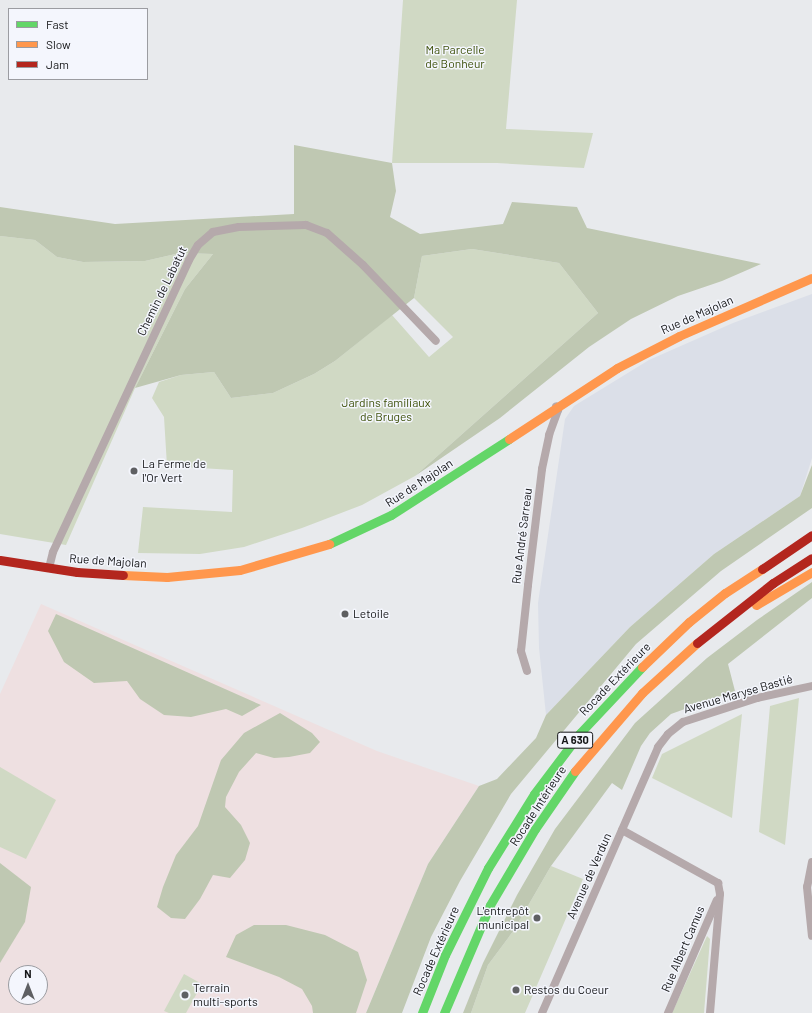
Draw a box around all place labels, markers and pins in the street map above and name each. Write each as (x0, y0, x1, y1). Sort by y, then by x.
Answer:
place label: La Ferme de l'Or Vert (142, 457, 206, 485)
marker: La Ferme de l'Or Vert (129, 466, 139, 476)
place label: Letoile (353, 607, 389, 621)
marker: Letoile (340, 609, 350, 619)
place label: L'entrepôt municipal (476, 904, 529, 932)
marker: L'entrepôt municipal (532, 913, 542, 923)
place label: Terrain multi-sports (193, 981, 258, 1009)
place label: Restos du Coeur (524, 983, 609, 997)
marker: Restos du Coeur (511, 985, 521, 995)
marker: Terrain multi-sports (180, 990, 190, 1000)

